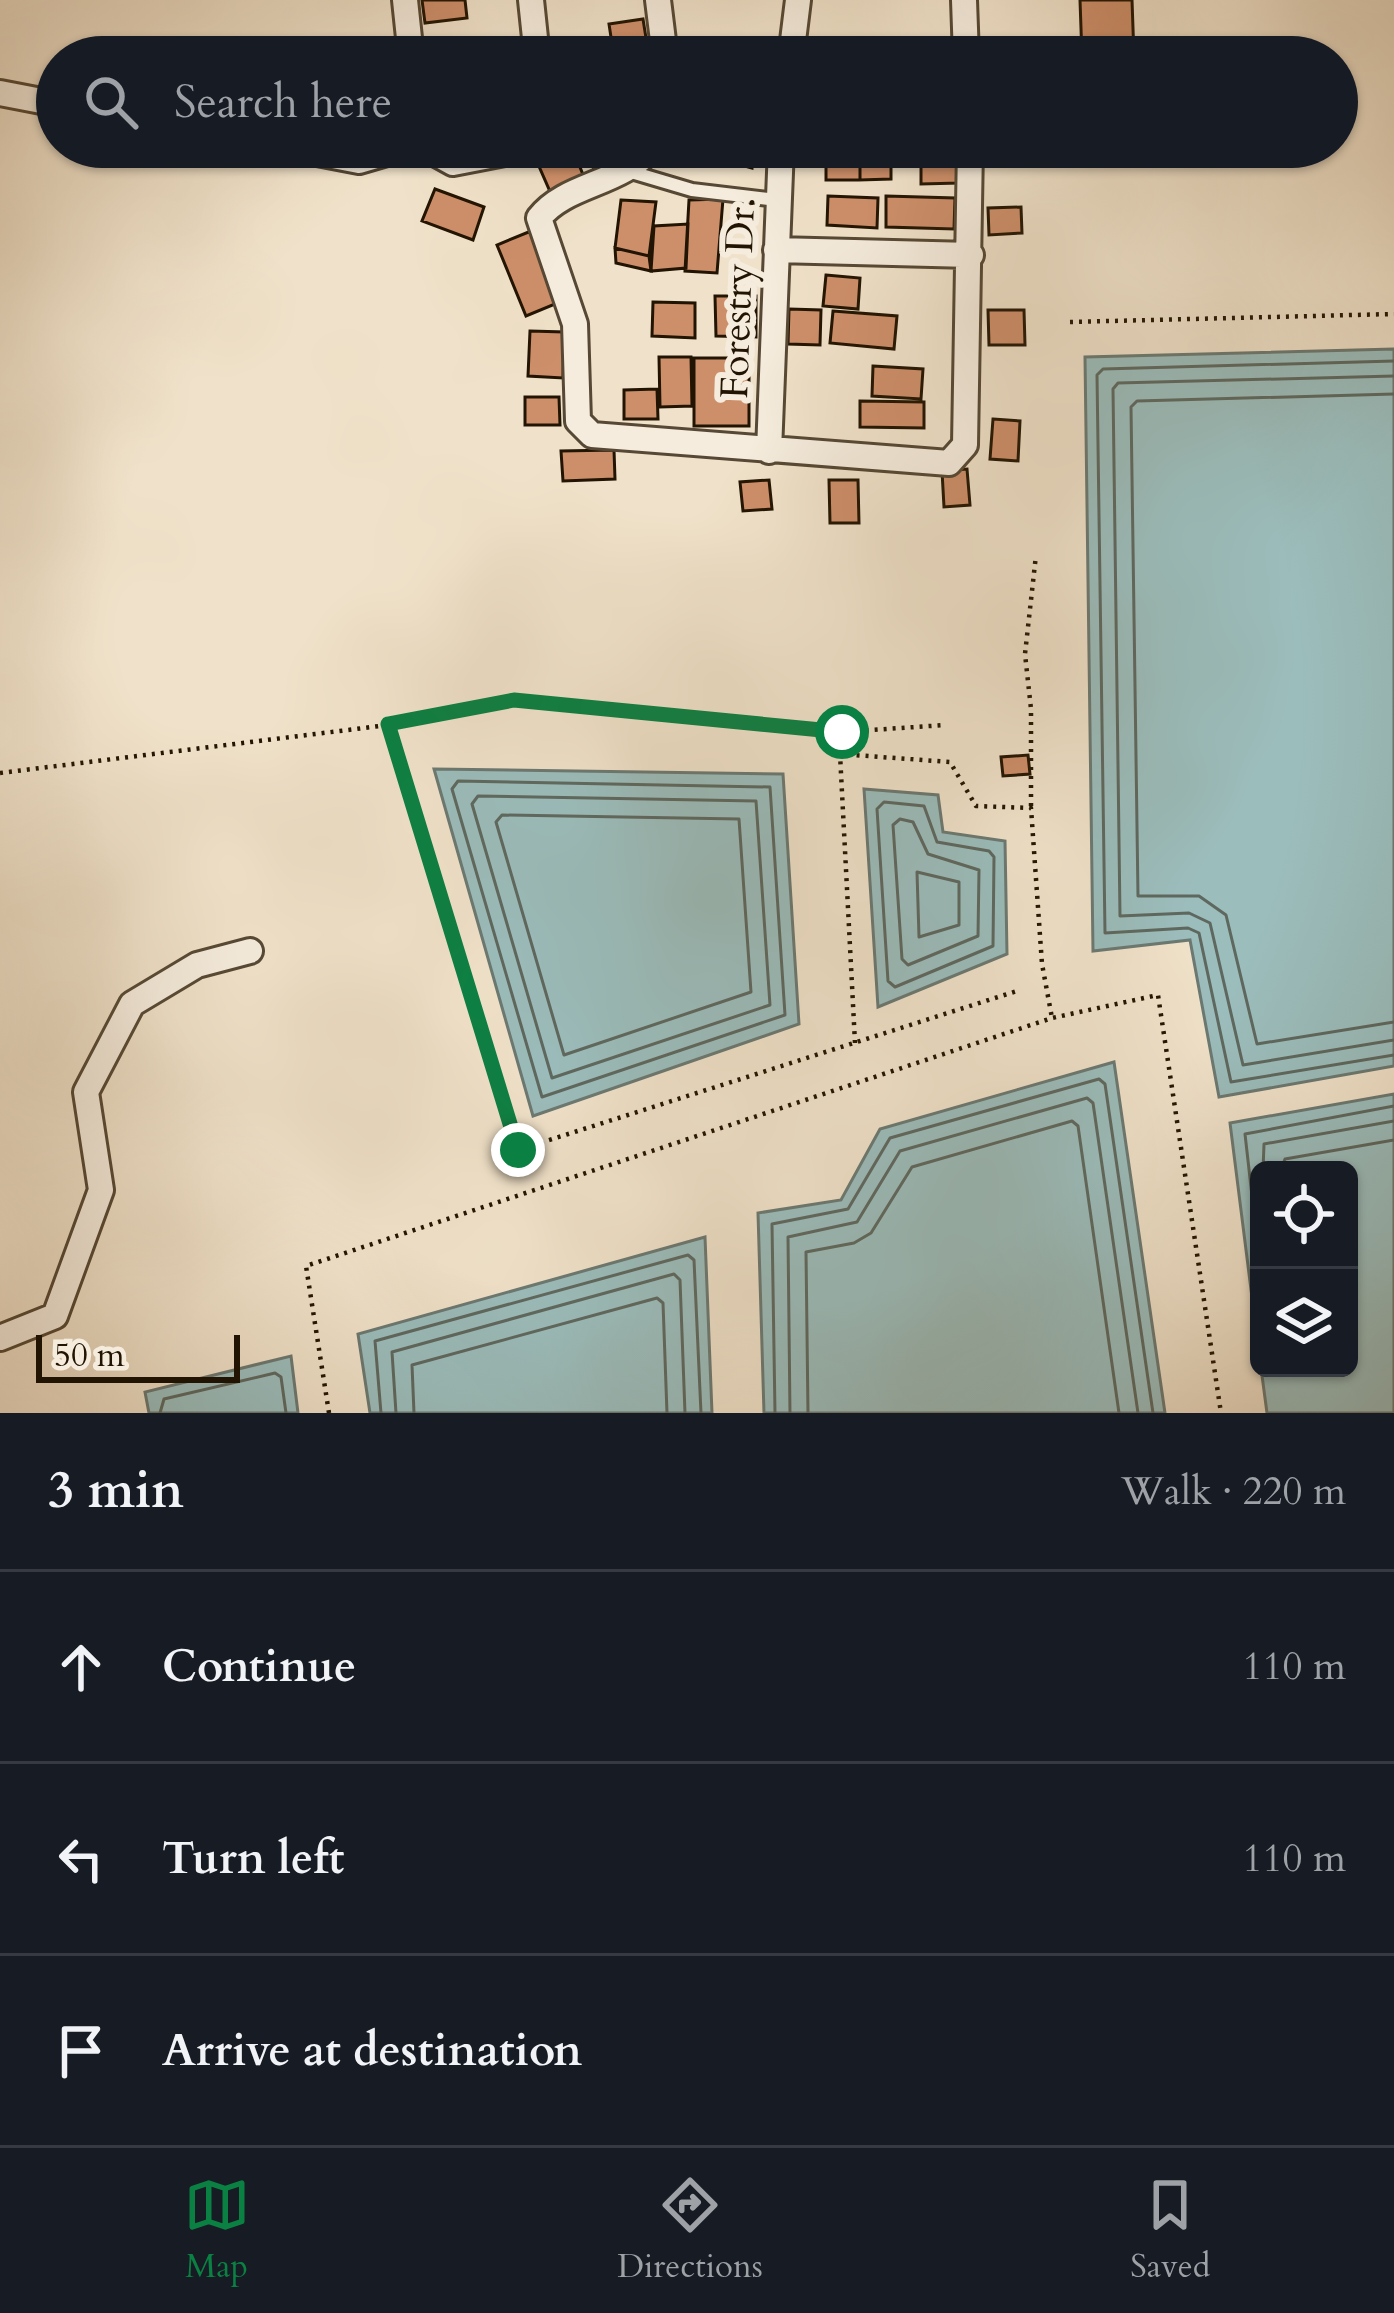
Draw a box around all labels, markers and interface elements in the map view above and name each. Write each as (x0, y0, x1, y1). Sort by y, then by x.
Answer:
search box (36, 36, 1358, 168)
icon: search (78, 69, 144, 135)
text: Search here (174, 72, 392, 133)
street label: Forestry Dr. (708, 196, 768, 400)
route start (815, 705, 869, 759)
route end (491, 1123, 545, 1177)
map controls (1250, 1161, 1358, 1377)
button: locate (1250, 1161, 1358, 1269)
button: layers (1250, 1269, 1358, 1377)
scale bar (36, 1329, 240, 1382)
text: 50 m (54, 1333, 125, 1378)
text: 3 min (48, 1456, 184, 1526)
text: Walk · 220 m (1121, 1465, 1346, 1518)
icon: ahead (48, 1634, 114, 1700)
text: Continue (162, 1636, 356, 1697)
text: 110 m (1243, 1640, 1346, 1693)
icon: left (48, 1826, 114, 1892)
text: Turn left (162, 1828, 344, 1889)
text: 110 m (1243, 1832, 1346, 1885)
icon: arrive (48, 2018, 114, 2084)
text: Arrive at destination (162, 2020, 582, 2081)
tab: Map (184, 2172, 250, 2289)
tab: Directions (617, 2172, 763, 2289)
tab: Saved (1130, 2172, 1210, 2289)

